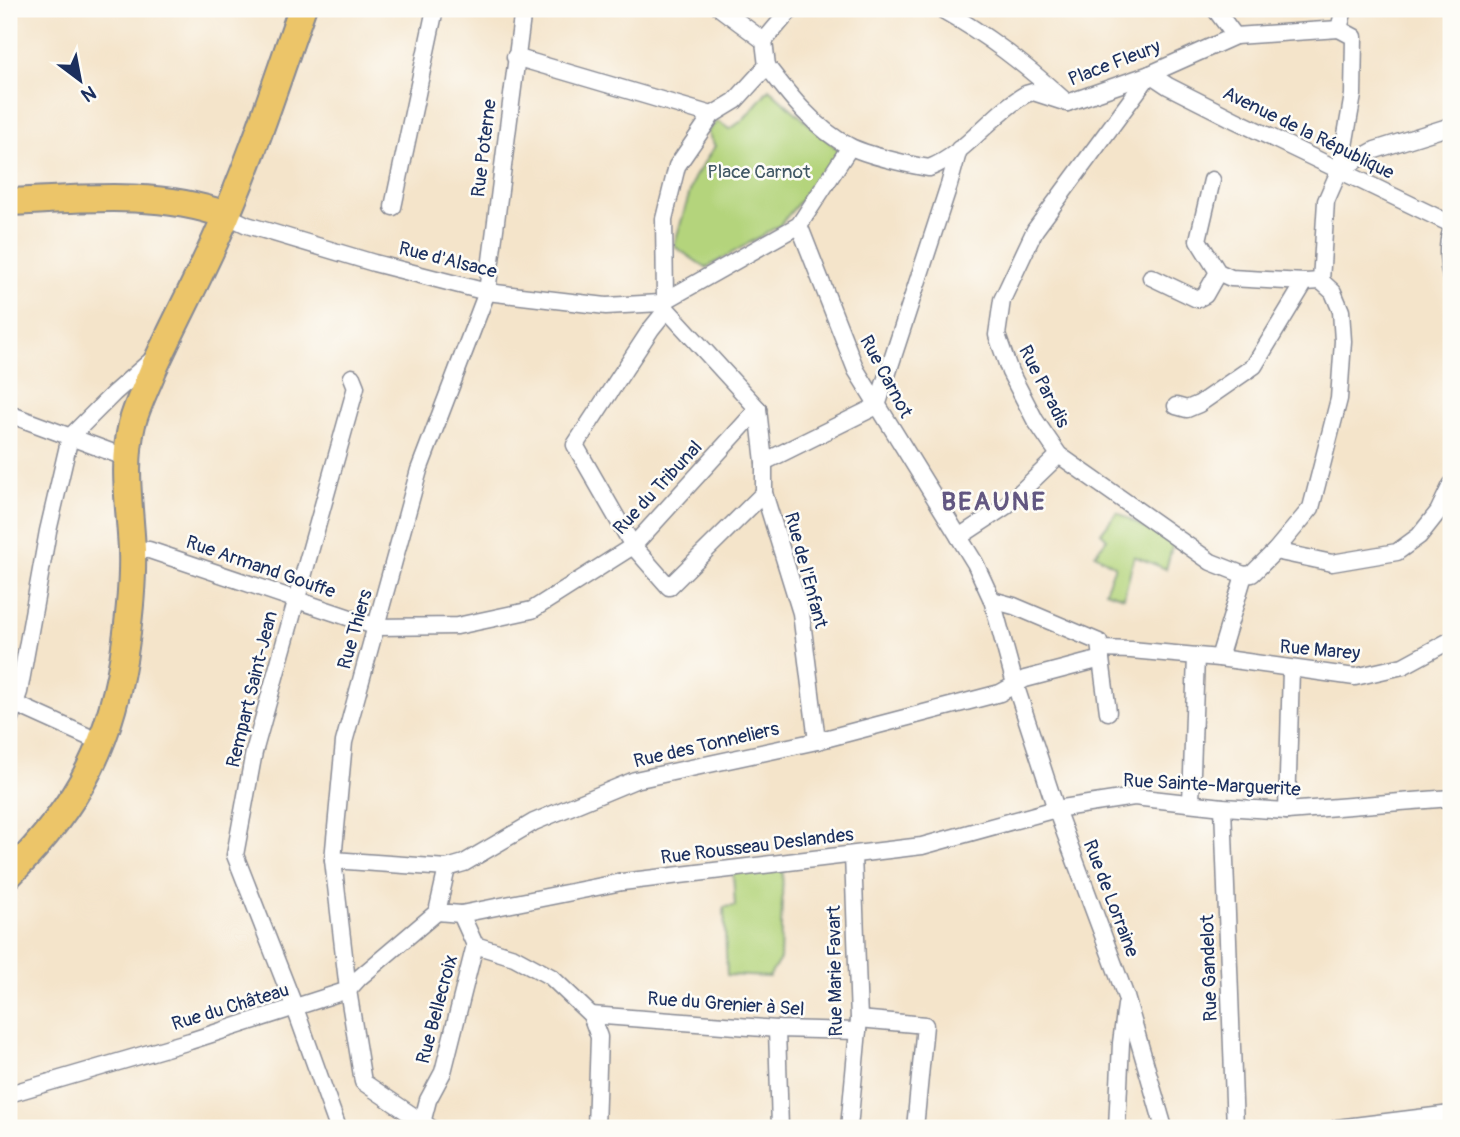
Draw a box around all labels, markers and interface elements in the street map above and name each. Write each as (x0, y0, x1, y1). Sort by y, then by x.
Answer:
street label: Place Fleury (1065, 34, 1164, 91)
north arrow (46, 46, 116, 116)
text: N (77, 80, 100, 107)
street label: Avenue de la République (1219, 81, 1399, 185)
street label: Rue Poterne (466, 97, 502, 199)
park label: Place Carnot (707, 160, 811, 184)
street label: Rue d'Alsace (396, 236, 500, 284)
street label: Rue Carnot (854, 331, 918, 422)
street label: Rue Paradis (1013, 341, 1075, 432)
street label: Rue du Tribunal (608, 436, 707, 540)
district label: BEAUNE (941, 486, 1047, 518)
street label: Rue de l'Enfant (779, 509, 833, 631)
street label: Rue Armand Gouffe (183, 530, 339, 604)
street label: Rue Thiers (332, 586, 378, 672)
street label: Rempart Saint-Jean (221, 609, 283, 770)
street label: Rue Marey (1279, 635, 1361, 665)
street label: Rue des Tonneliers (631, 716, 782, 773)
street label: Rue Sainte-Marguerite (1123, 768, 1302, 802)
street label: Rue Rousseau Deslandes (659, 822, 855, 870)
street label: Rue de Lorraine (1078, 836, 1145, 961)
street label: Rue Marie Favart (822, 905, 848, 1037)
street label: Rue Gandelot (1195, 914, 1223, 1022)
street label: Rue Bellecroix (411, 952, 463, 1066)
street label: Rue du Château (169, 978, 292, 1036)
street label: Rue du Grenier à Sel (647, 987, 805, 1021)

